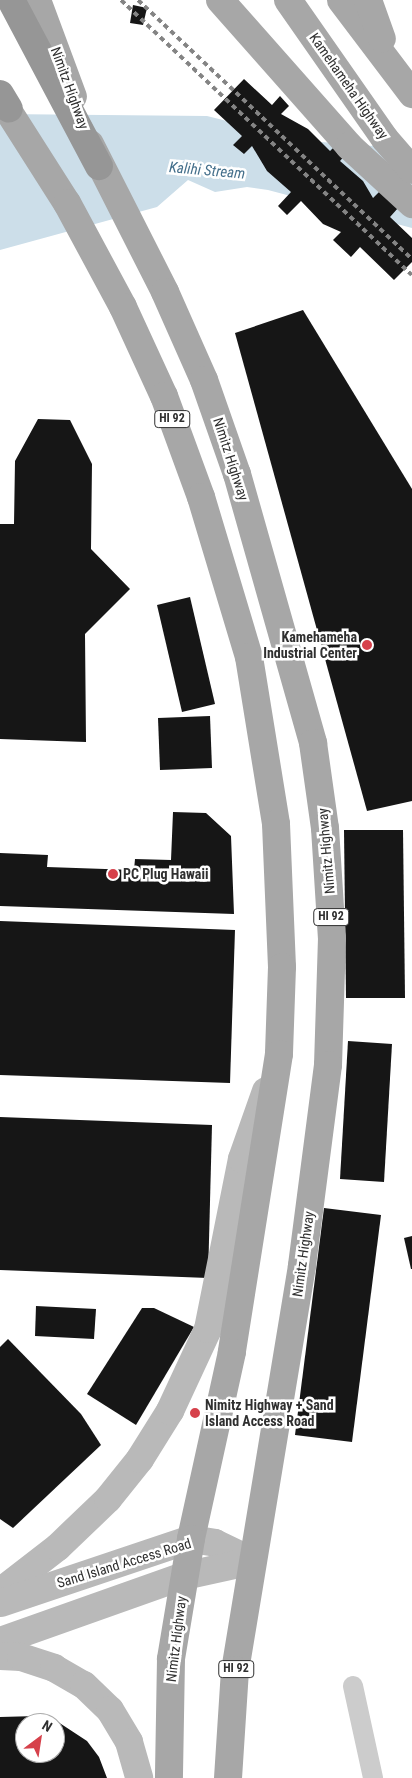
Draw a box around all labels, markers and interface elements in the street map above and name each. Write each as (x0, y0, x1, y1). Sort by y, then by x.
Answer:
street label: Kamehameha Highway (306, 30, 392, 142)
street label: Nimitz Highway (47, 45, 93, 131)
water label: Kalihi Stream (168, 159, 246, 183)
road number: HI 92 (153, 409, 191, 428)
street label: Nimitz Highway (210, 415, 252, 503)
place label: Kamehameha Industrial Center (263, 629, 357, 662)
marker: Kamehameha Industrial Center (361, 639, 373, 651)
street label: Nimitz Highway (314, 807, 338, 895)
place label: PC Plug Hawaii (123, 866, 209, 882)
marker: PC Plug Hawaii (107, 868, 119, 880)
road number: HI 92 (312, 908, 350, 926)
street label: Nimitz Highway (289, 1210, 317, 1298)
place label: Nimitz Highway + Sand Island Access Road (205, 1397, 334, 1430)
marker: Nimitz Highway + Sand Island Access Road (189, 1407, 201, 1419)
street label: Sand Island Access Road (55, 1535, 193, 1591)
street label: Nimitz Highway (162, 1595, 190, 1683)
road number: HI 92 (217, 1660, 255, 1678)
north arrow (15, 1713, 65, 1763)
text: N (39, 1717, 55, 1735)

